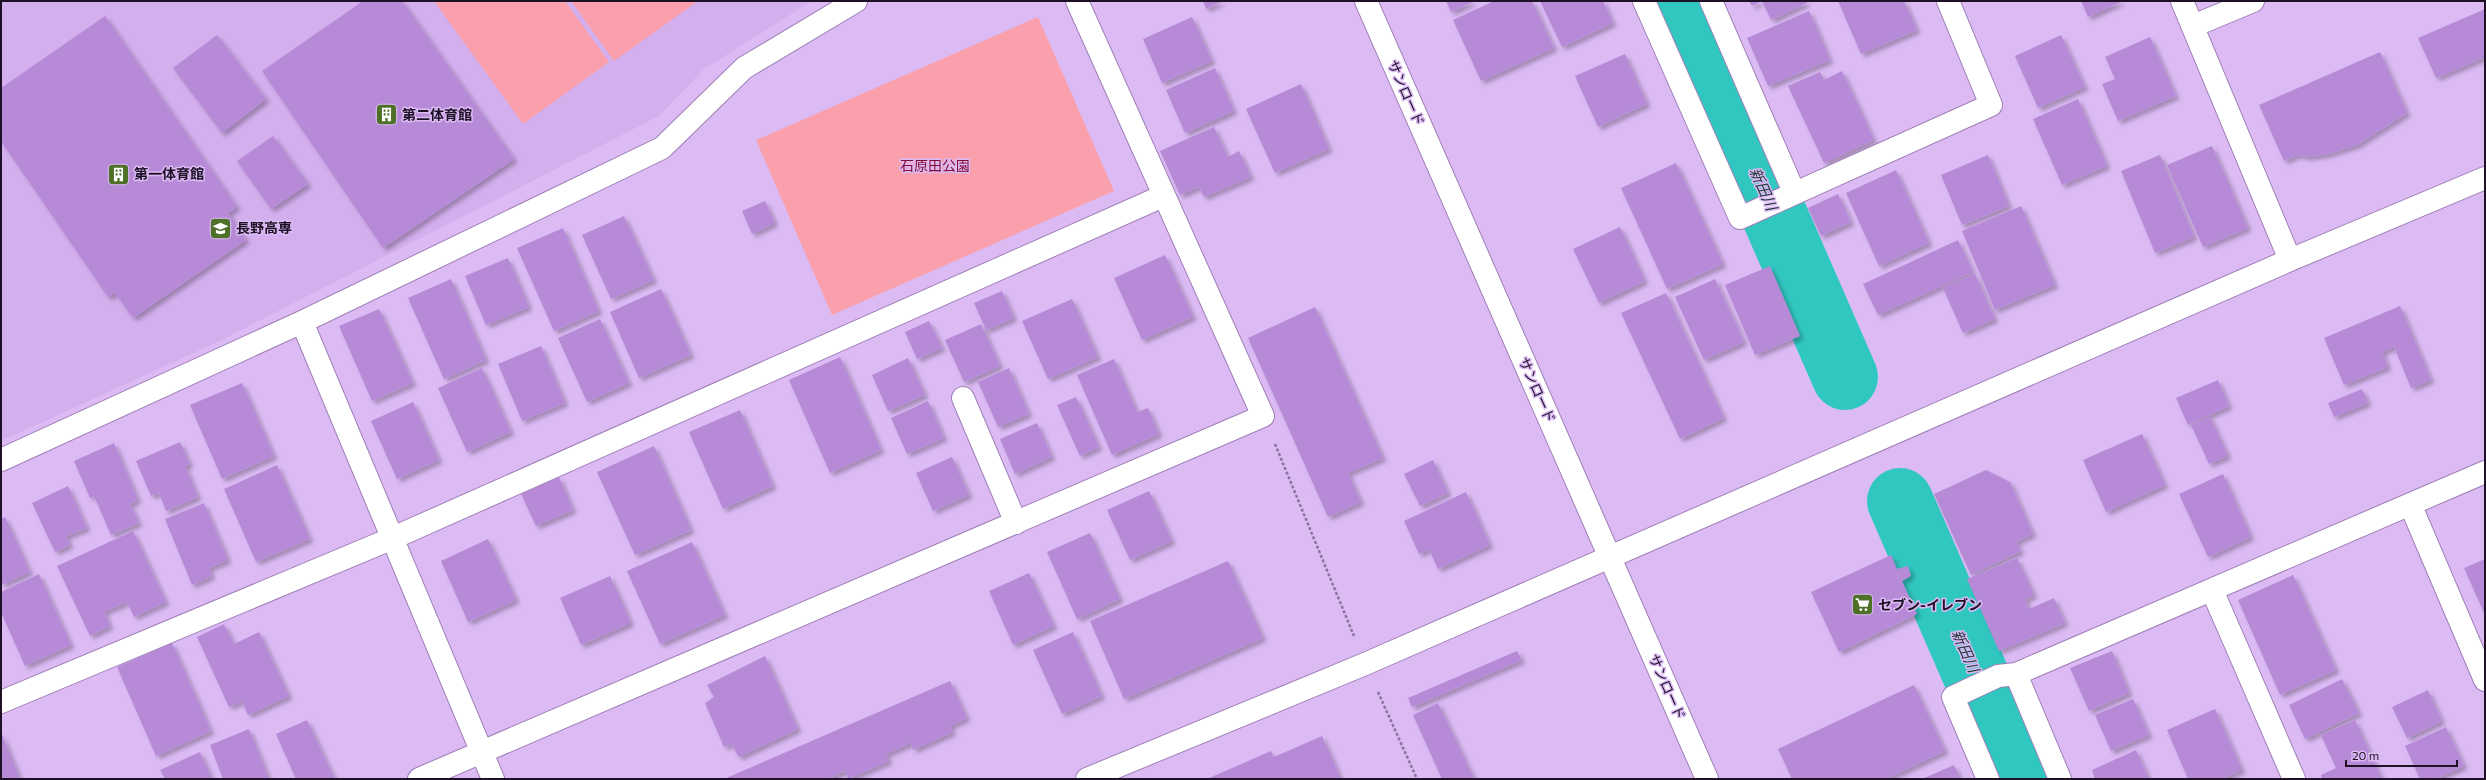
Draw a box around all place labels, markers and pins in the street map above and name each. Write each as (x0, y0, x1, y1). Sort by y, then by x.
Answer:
building icon: 第二体育館 (374, 102, 400, 128)
place label: 第二体育館 (402, 106, 472, 123)
building icon: 第一体育館 (106, 161, 132, 187)
place label: 第一体育館 (134, 165, 204, 182)
school or university icon: 長野高専 (208, 215, 234, 241)
place label: 長野高専 (236, 219, 292, 236)
supermarket icon: セブン-イレブン (1850, 592, 1876, 618)
place label: セブン-イレブン (1878, 596, 1982, 613)

